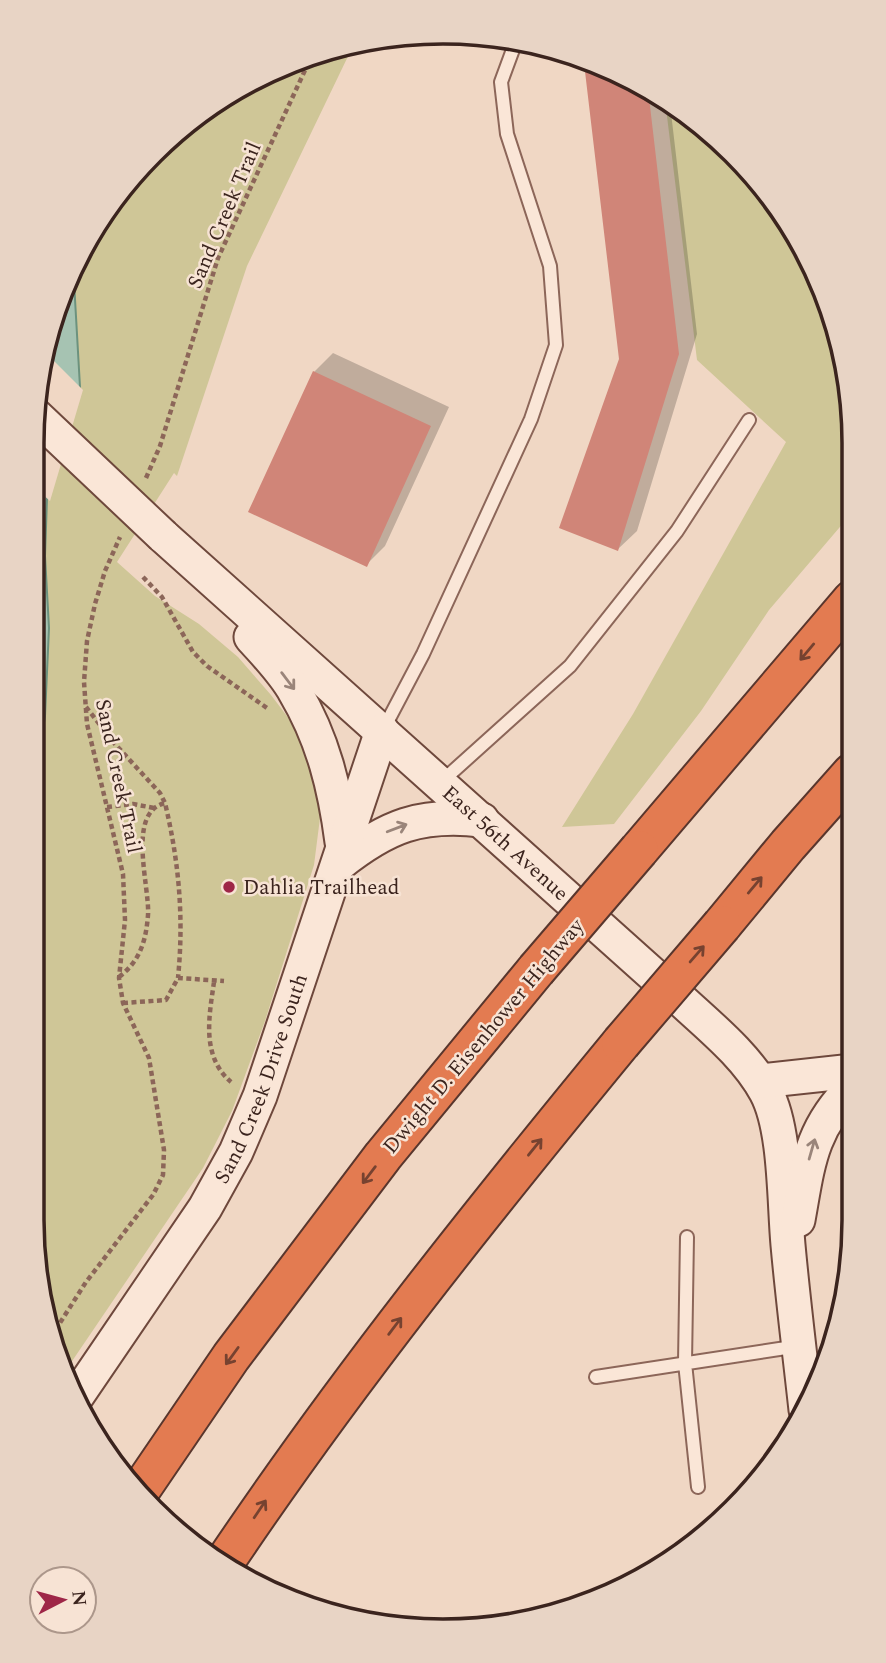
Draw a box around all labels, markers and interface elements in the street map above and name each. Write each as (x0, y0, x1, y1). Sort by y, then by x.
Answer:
street label: Sand Creek Trail (180, 137, 270, 294)
one-way arrow (799, 643, 815, 661)
one-way arrow (280, 671, 295, 690)
street label: Sand Creek Trail (86, 696, 150, 856)
street label: East 56th Avenue (434, 778, 576, 909)
one-way arrow (385, 821, 407, 834)
place label: Dahlia Trailhead (243, 872, 400, 904)
one-way arrow (747, 876, 763, 894)
marker: Dahlia Trailhead (221, 879, 237, 895)
street label: Dwight D. Eisenhower Highway (375, 911, 593, 1161)
one-way arrow (689, 945, 705, 963)
street label: Sand Creek Drive South (206, 970, 317, 1190)
one-way arrow (528, 1138, 543, 1156)
one-way arrow (807, 1138, 820, 1160)
one-way arrow (362, 1165, 377, 1184)
one-way arrow (388, 1317, 403, 1336)
one-way arrow (225, 1347, 240, 1366)
one-way arrow (253, 1500, 267, 1519)
north arrow (28, 1565, 98, 1635)
text: N (63, 1589, 94, 1608)

